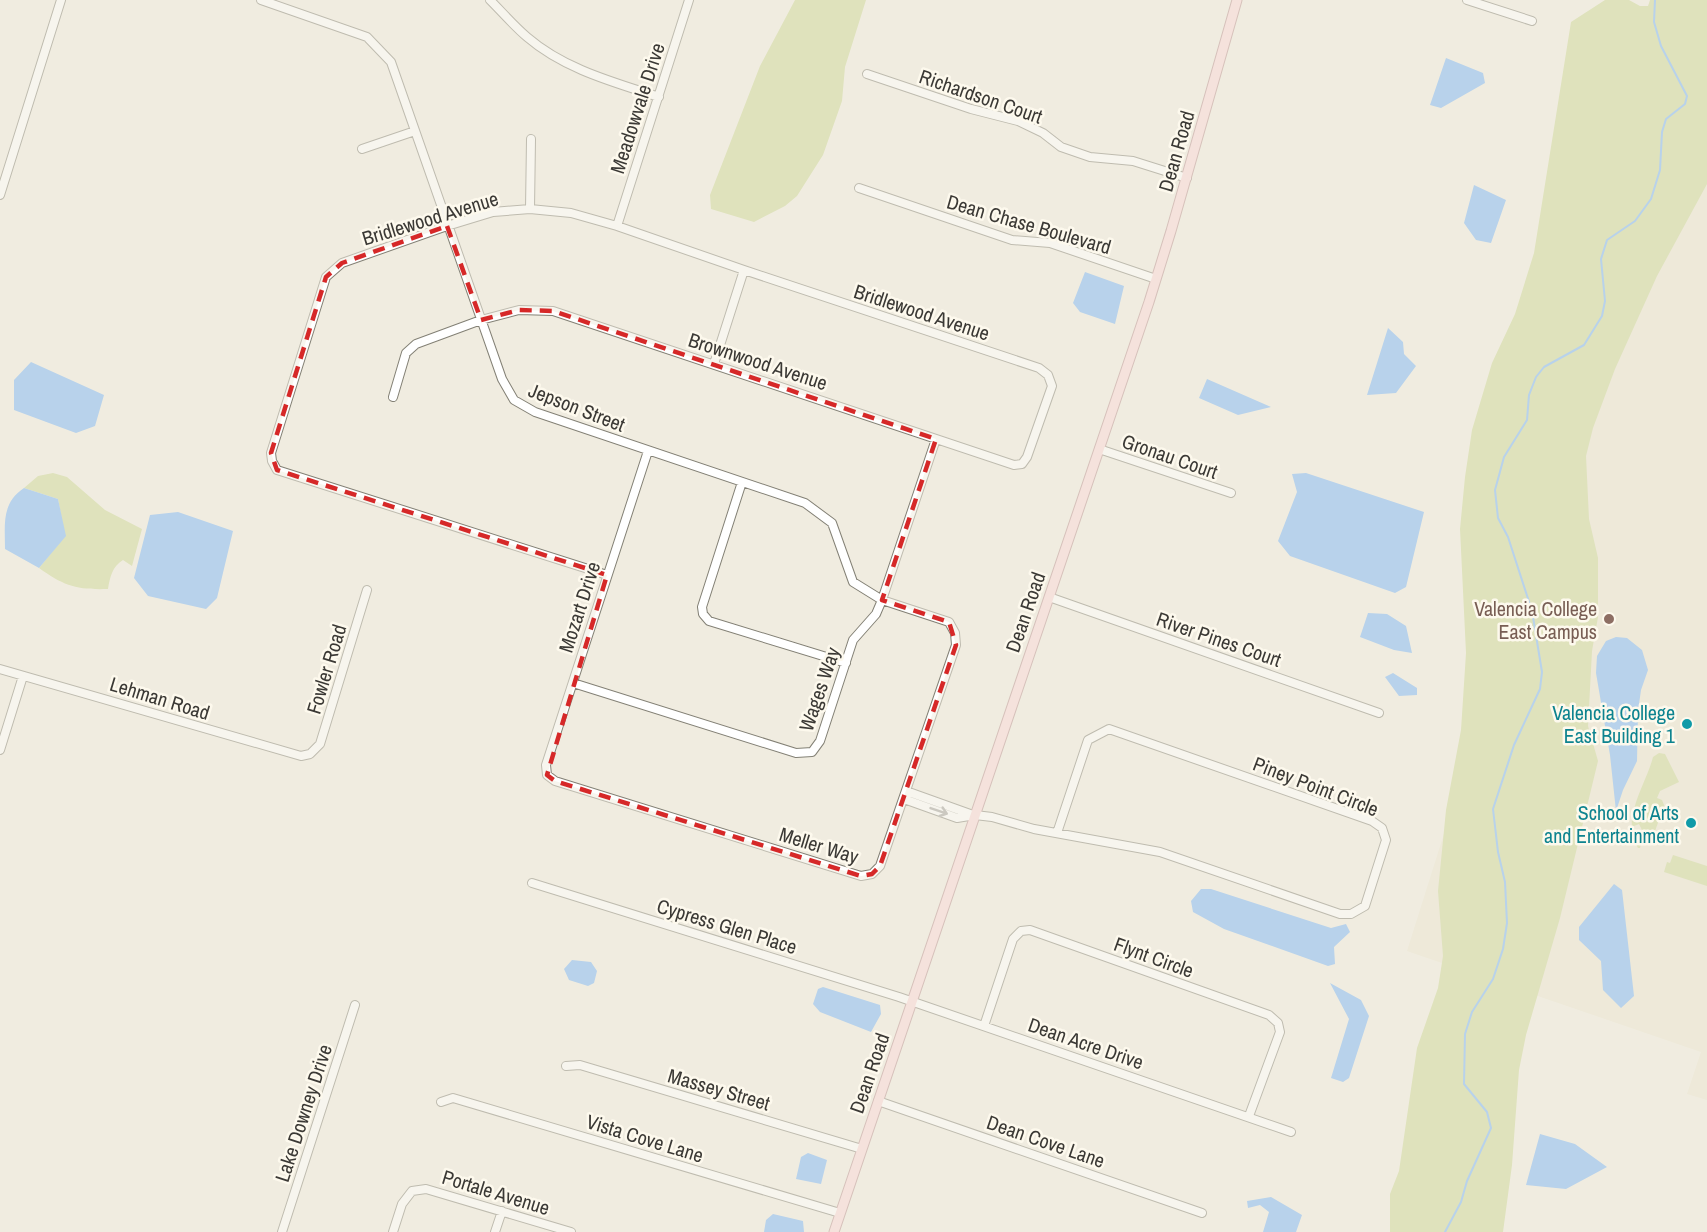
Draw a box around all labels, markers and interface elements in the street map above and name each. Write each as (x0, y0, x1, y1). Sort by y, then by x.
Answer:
street label: Meadowvale Drive (603, 39, 671, 177)
street label: Richardson Court (916, 62, 1047, 130)
street label: Dean Road (1152, 107, 1200, 195)
street label: Bridlewood Avenue (359, 184, 501, 252)
street label: Dean Chase Boulevard (944, 188, 1114, 260)
street label: Bridlewood Avenue (851, 277, 993, 347)
street label: Brownwood Avenue (685, 326, 831, 396)
street label: Jepson Street (525, 376, 629, 438)
street label: Gronau Court (1119, 427, 1222, 485)
street label: Mozart Drive (552, 558, 606, 656)
street label: Dean Road (999, 568, 1051, 656)
place label: Valencia College East Campus (1474, 595, 1597, 645)
street label: River Pines Court (1153, 605, 1285, 673)
marker: Valencia College East Campus (1602, 612, 1616, 626)
street label: Fowler Road (300, 621, 352, 717)
street label: Wages Way (792, 643, 846, 735)
street label: Lehman Road (107, 670, 213, 726)
place label: Valencia College East Building 1 (1552, 699, 1675, 749)
marker: Valencia College East Building 1 (1680, 717, 1694, 731)
street label: Piney Point Circle (1249, 750, 1383, 822)
place label: School of Arts and Entertainment (1544, 799, 1679, 849)
one-way arrow (929, 807, 948, 818)
marker: School of Arts and Entertainment (1684, 816, 1698, 830)
street label: Meller Way (776, 820, 863, 870)
street label: Cypress Glen Place (654, 892, 800, 960)
street label: Flynt Circle (1110, 930, 1198, 984)
street label: Dean Acre Drive (1025, 1011, 1147, 1075)
street label: Dean Road (843, 1029, 895, 1117)
street label: Lake Downey Drive (268, 1041, 338, 1185)
street label: Massey Street (665, 1062, 774, 1117)
street label: Vista Cove Lane (583, 1107, 707, 1169)
street label: Dean Cove Lane (983, 1108, 1109, 1174)
street label: Portale Avenue (439, 1163, 553, 1221)

